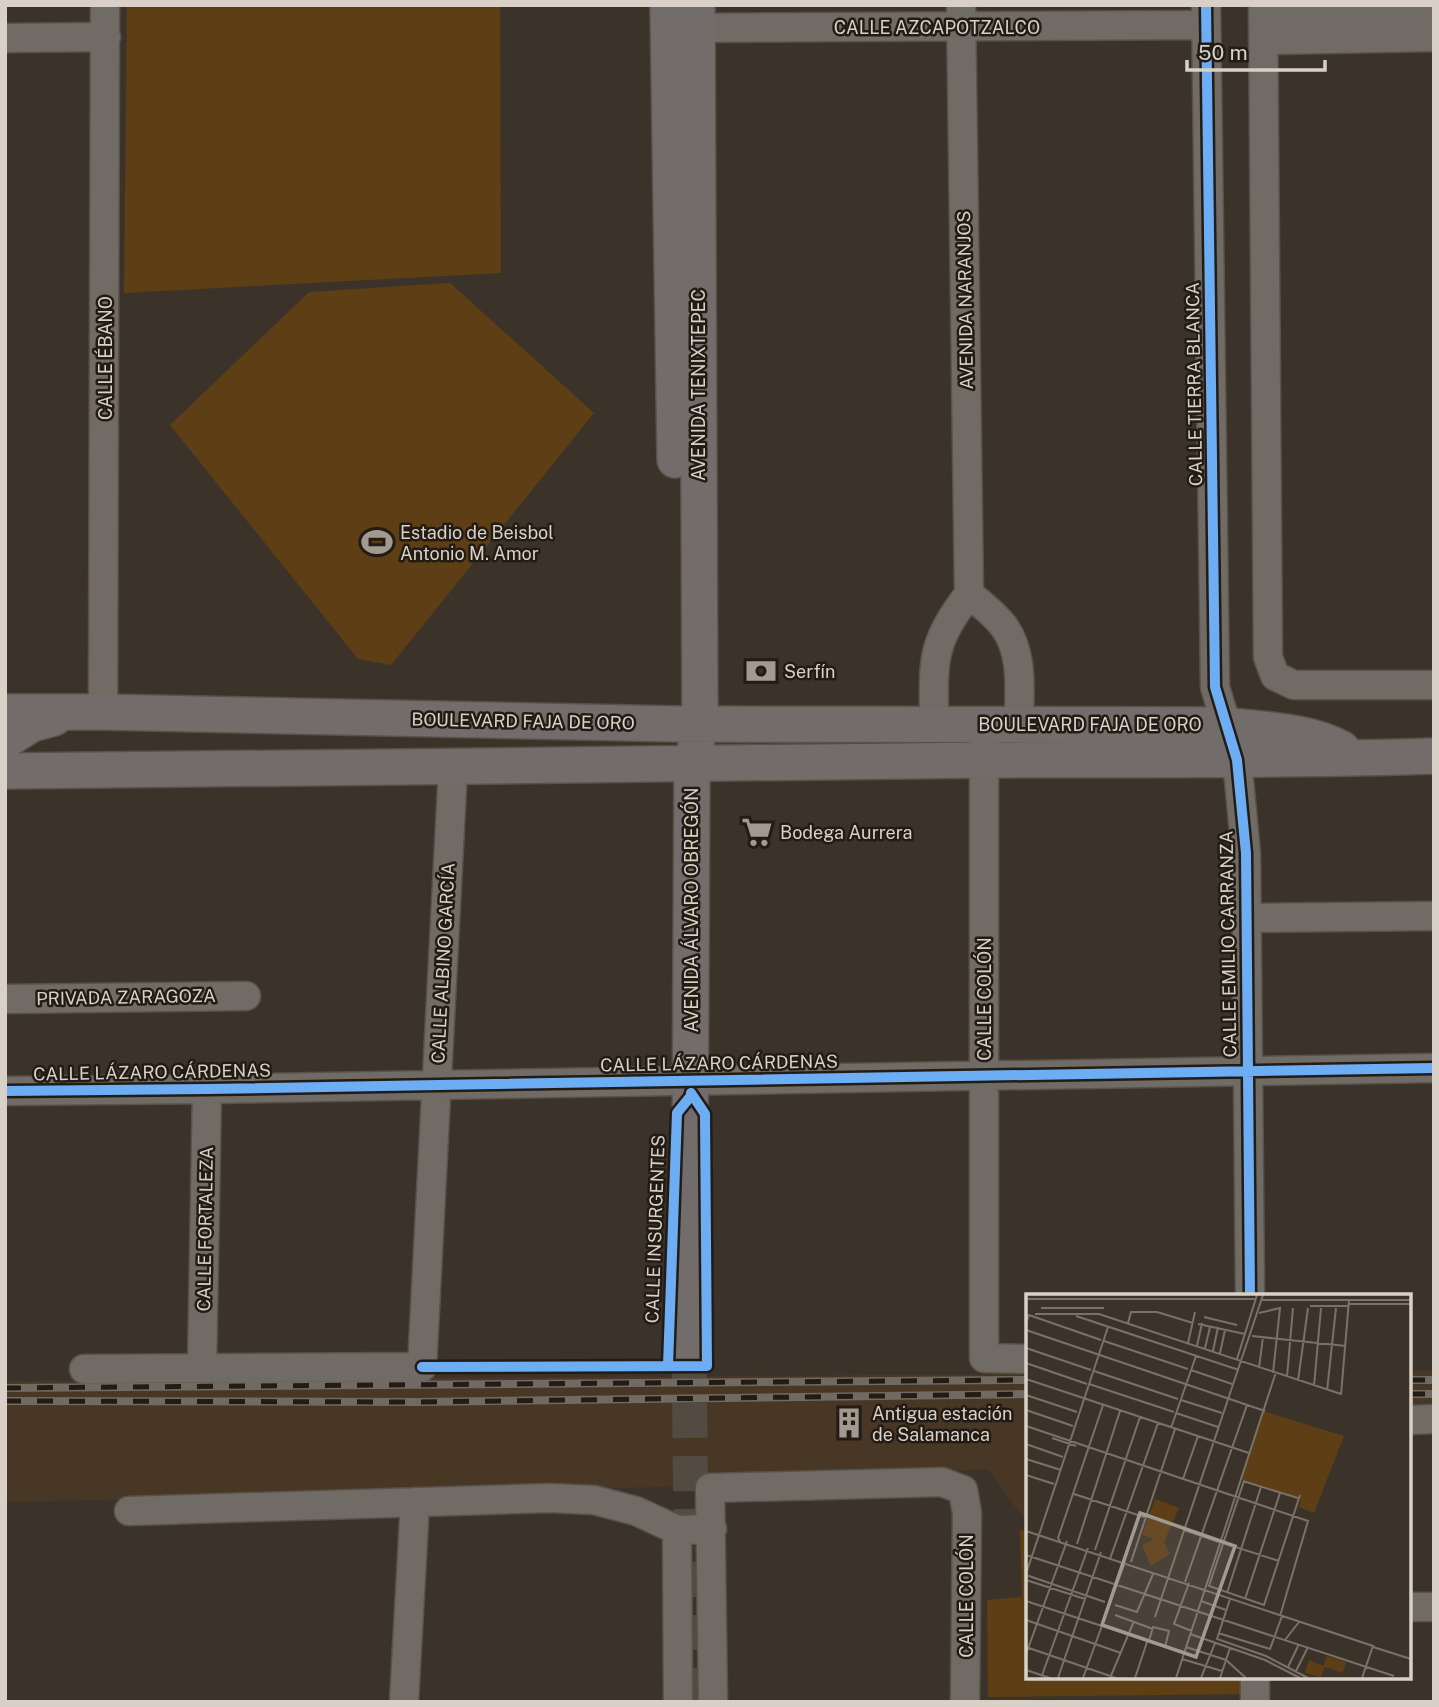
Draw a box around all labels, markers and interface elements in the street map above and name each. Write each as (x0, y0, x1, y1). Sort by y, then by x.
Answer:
street label: CALLE AZCAPOTZALCO (834, 17, 1040, 38)
scale bar (1187, 28, 1325, 72)
text: 50 m (1198, 40, 1248, 65)
street label: AVENIDA NARANJOS (953, 210, 977, 390)
street label: CALLE TIERRA BLANCA (1182, 282, 1206, 486)
street label: AVENIDA TENIXTEPEC (688, 289, 709, 481)
street label: CALLE ÉBANO (94, 296, 116, 420)
place label: Estadio de Beisbol Antonio M. Amor (400, 522, 554, 564)
sports icon: Estadio de Beisbol Antonio M. Amor (360, 525, 394, 559)
bank icon: Serfín (744, 654, 778, 688)
place label: Serfín (784, 661, 835, 682)
street label: BOULEVARD FAJA DE ORO (411, 709, 635, 733)
street label: BOULEVARD FAJA DE ORO (978, 714, 1202, 735)
street label: AVENIDA ÁLVARO OBREGÓN (680, 787, 702, 1033)
supermarket icon: Bodega Aurrera (740, 815, 774, 849)
place label: Bodega Aurrera (780, 822, 912, 843)
street label: CALLE EMILIO CARRANZA (1216, 830, 1240, 1058)
street label: CALLE ALBINO GARCÍA (426, 862, 459, 1064)
street label: CALLE COLÓN (973, 937, 995, 1061)
street label: PRIVADA ZARAGOZA (36, 985, 216, 1009)
street label: CALLE LÁZARO CÁRDENAS (600, 1049, 838, 1076)
street label: CALLE LÁZARO CÁRDENAS (33, 1058, 271, 1085)
street label: CALLE INSURGENTES (641, 1134, 669, 1324)
street label: CALLE FORTALEZA (193, 1146, 217, 1312)
inset map (1026, 1294, 1411, 1679)
place label: Antigua estación de Salamanca (872, 1403, 1012, 1445)
building icon: Antigua estación de Salamanca (832, 1406, 866, 1440)
street label: CALLE COLÓN (955, 1534, 977, 1658)

